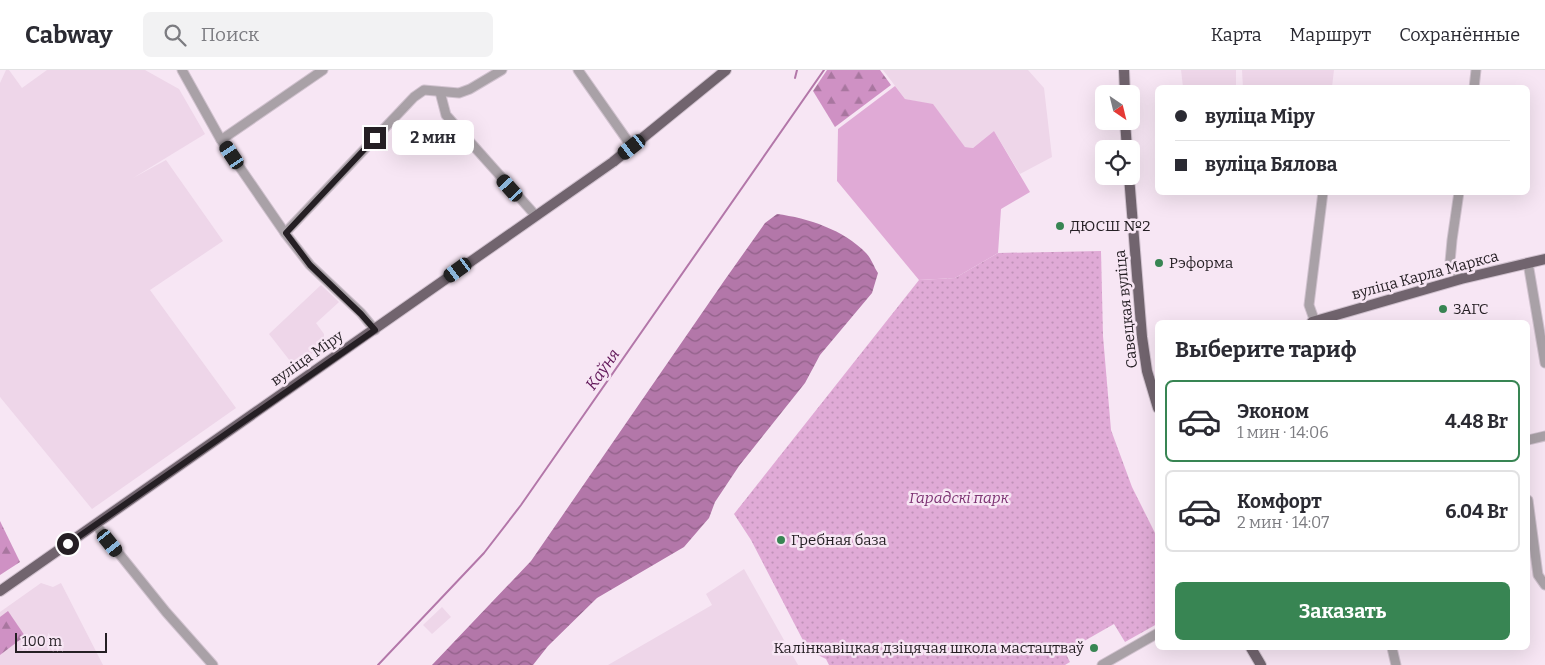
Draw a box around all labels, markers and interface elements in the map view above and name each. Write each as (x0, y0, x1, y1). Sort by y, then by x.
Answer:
search box (143, 12, 493, 57)
text: Cabway (25, 21, 113, 49)
icon: search (161, 21, 189, 49)
text: Поиск (201, 23, 259, 46)
text: Карта (1211, 24, 1262, 46)
text: Маршрут (1290, 24, 1371, 46)
text: Сохранённые (1399, 24, 1520, 46)
north arrow (1095, 85, 1140, 130)
map controls (1095, 85, 1140, 185)
text: вуліца Міру (1205, 105, 1315, 128)
callout: 2 мин (392, 120, 475, 156)
route end (364, 127, 386, 149)
text: 2 мин (410, 128, 456, 147)
car (615, 132, 648, 162)
car (217, 138, 246, 172)
button: locate (1095, 140, 1140, 185)
text: вуліца Бялова (1205, 153, 1338, 176)
car (494, 172, 525, 204)
place label: ДЮСШ №2 (1070, 217, 1151, 235)
marker: ДЮСШ №2 (1054, 220, 1066, 232)
street label: вуліца Карла Маркса (1350, 247, 1500, 303)
street label: Савецкая вуліца (1111, 249, 1141, 369)
place label: Рэформа (1169, 254, 1233, 272)
car (441, 255, 474, 285)
marker: Рэформа (1153, 257, 1165, 269)
place label: ЗАГС (1453, 300, 1488, 318)
marker: ЗАГС (1437, 303, 1449, 315)
street label: вуліца Міру (267, 326, 347, 390)
text: Выберите тариф (1175, 336, 1356, 363)
water label: Каўня (582, 345, 623, 393)
icon: car (1177, 399, 1222, 444)
text: Эконом (1237, 400, 1309, 423)
text: 4.48 Br (1445, 410, 1508, 433)
text: 1 мин · 14:06 (1237, 423, 1329, 442)
park label: Гарадскі парк (909, 489, 1010, 507)
icon: car (1177, 489, 1222, 534)
text: Комфорт (1237, 490, 1322, 513)
text: 6.04 Br (1445, 500, 1508, 523)
text: 2 мин · 14:07 (1237, 513, 1329, 532)
car (94, 527, 125, 559)
place label: Гребная база (791, 531, 887, 549)
route start (57, 533, 79, 555)
marker: Гребная база (775, 534, 787, 546)
button: Заказать (1175, 582, 1510, 640)
scale bar (15, 630, 108, 653)
text: 100 m (22, 633, 62, 650)
place label: Калінкавіцкая дзіцячая школа мастацтваў (774, 639, 1084, 657)
marker: Калінкавіцкая дзіцячая школа мастацтваў (1088, 642, 1100, 654)

